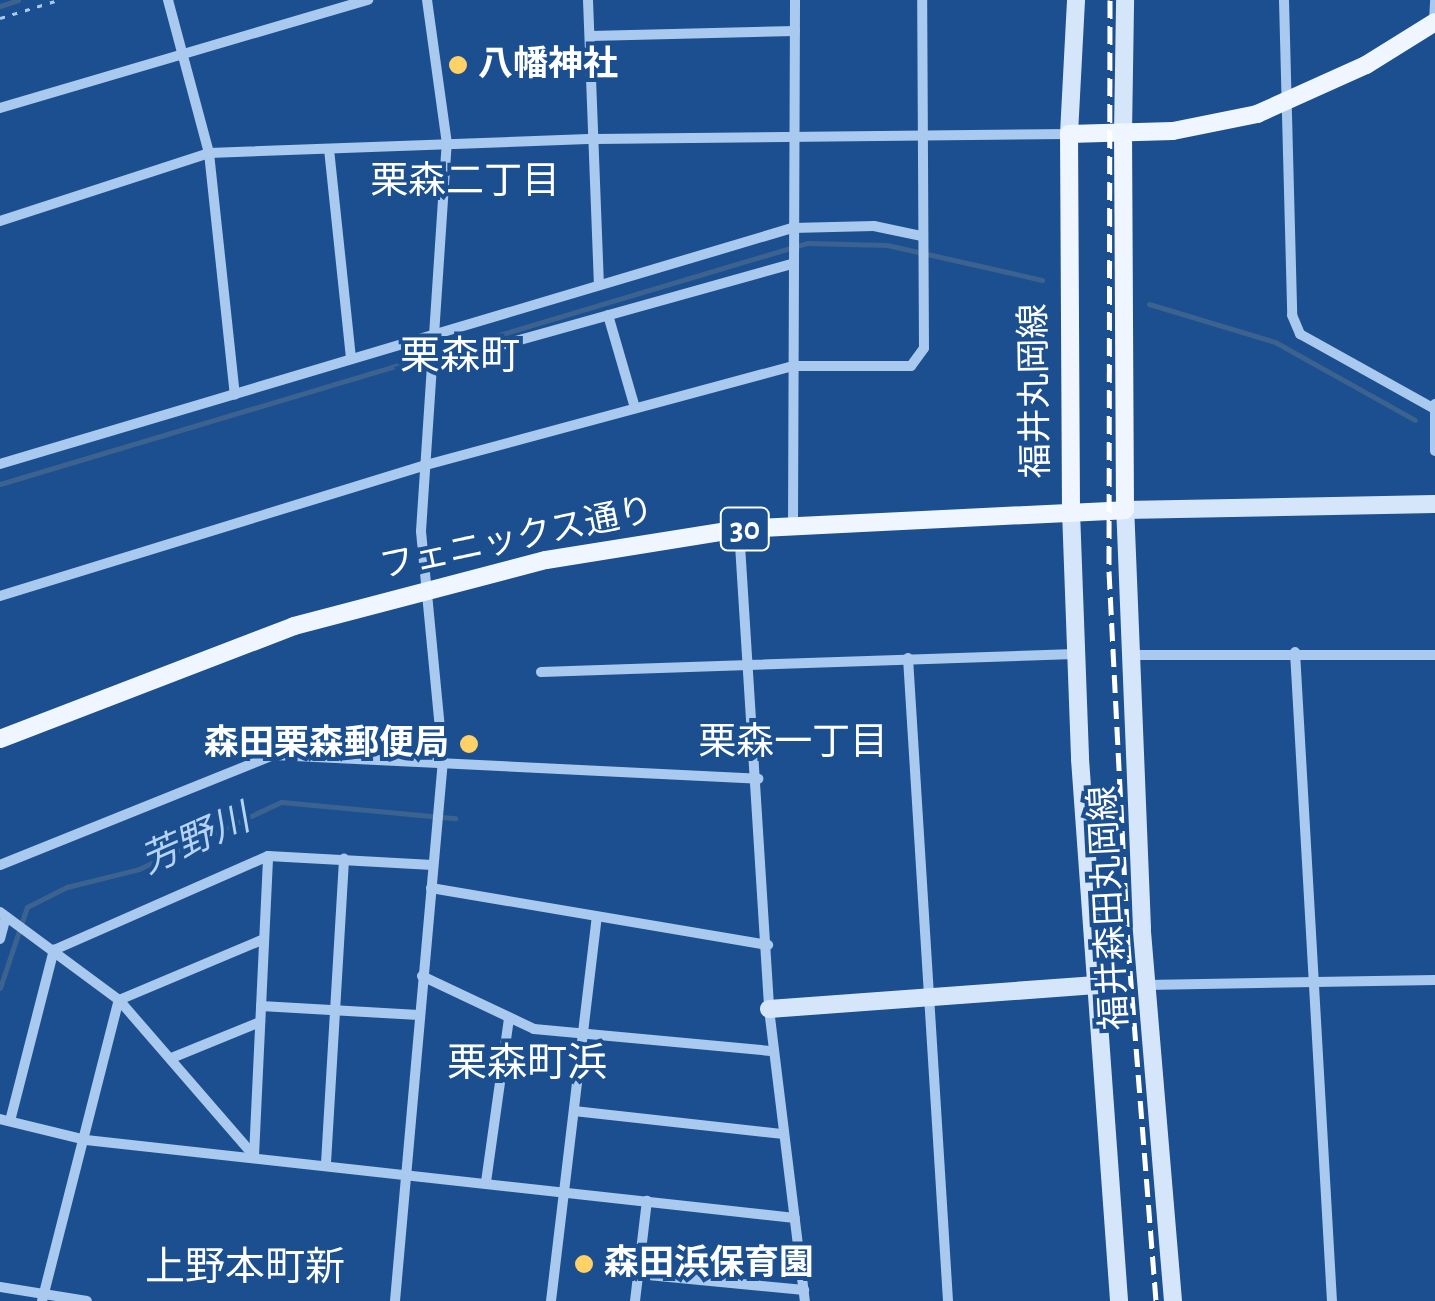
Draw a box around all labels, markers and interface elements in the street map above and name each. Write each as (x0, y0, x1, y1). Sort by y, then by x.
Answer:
place label: 八幡神社 (478, 44, 618, 86)
marker: 八幡神社 (447, 54, 469, 76)
district label: 栗森二丁目 (370, 160, 560, 206)
street label: 福井丸岡線 (1013, 303, 1059, 479)
district label: 栗森町 (400, 333, 520, 381)
street label: フェニックス通り (376, 489, 658, 589)
road number: 30 (718, 502, 772, 556)
district label: 栗森一丁目 (698, 721, 888, 767)
place label: 森田栗森郵便局 (204, 723, 449, 765)
marker: 森田栗森郵便局 (458, 733, 480, 755)
street label: 福井森田丸岡線 (1083, 785, 1137, 1031)
water label: 芳野川 (135, 797, 257, 885)
district label: 栗森町浜 (447, 1040, 607, 1088)
place label: 森田浜保育園 (604, 1243, 814, 1285)
district label: 上野本町新 (145, 1244, 345, 1292)
marker: 森田浜保育園 (573, 1253, 595, 1275)

